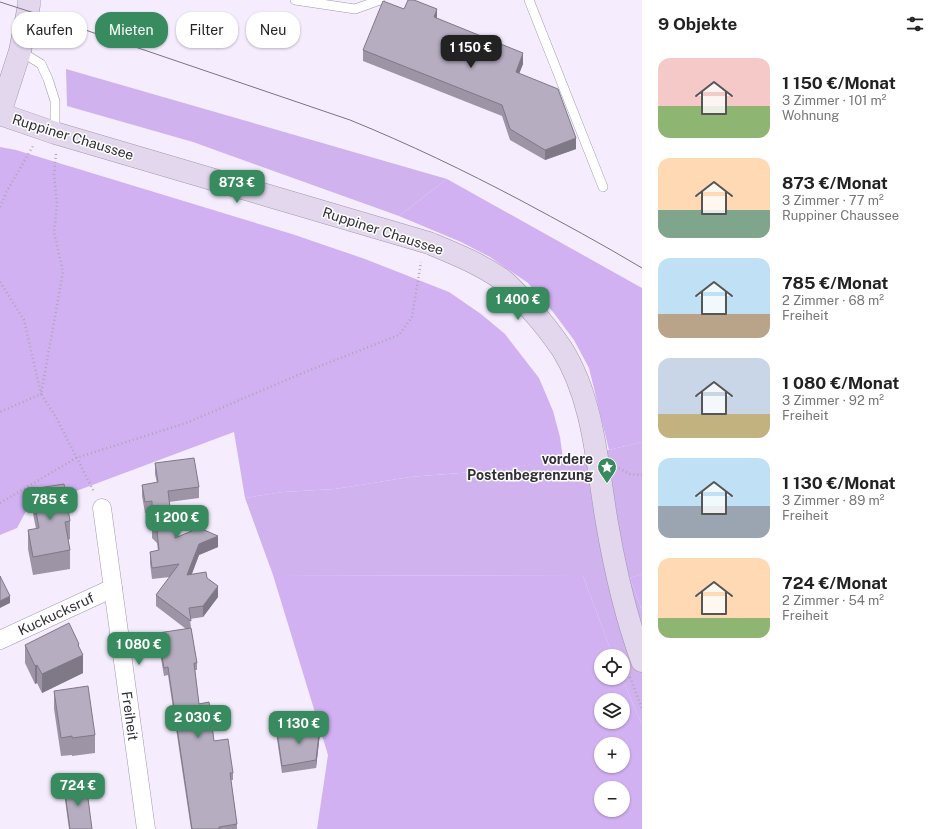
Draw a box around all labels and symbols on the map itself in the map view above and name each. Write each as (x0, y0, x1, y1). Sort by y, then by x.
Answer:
pin: 1 150 € (434, 35, 508, 69)
street label: Ruppiner Chaussee (10, 111, 136, 163)
pin: 873 € (209, 170, 265, 204)
street label: Ruppiner Chaussee (320, 204, 446, 258)
pin: 1 400 € (481, 287, 555, 321)
place label: vordere Postenbegrenzung (467, 451, 593, 483)
place icon: vordere Postenbegrenzung (596, 456, 618, 484)
pin: 785 € (22, 487, 78, 521)
pin: 1 200 € (140, 505, 214, 539)
street label: Kuckucksruf (15, 589, 97, 639)
pin: 1 080 € (102, 632, 176, 666)
street label: Freiheit (119, 690, 141, 742)
pin: 2 030 € (161, 705, 235, 739)
pin: 1 130 € (262, 711, 336, 745)
pin: 724 € (50, 773, 106, 807)

